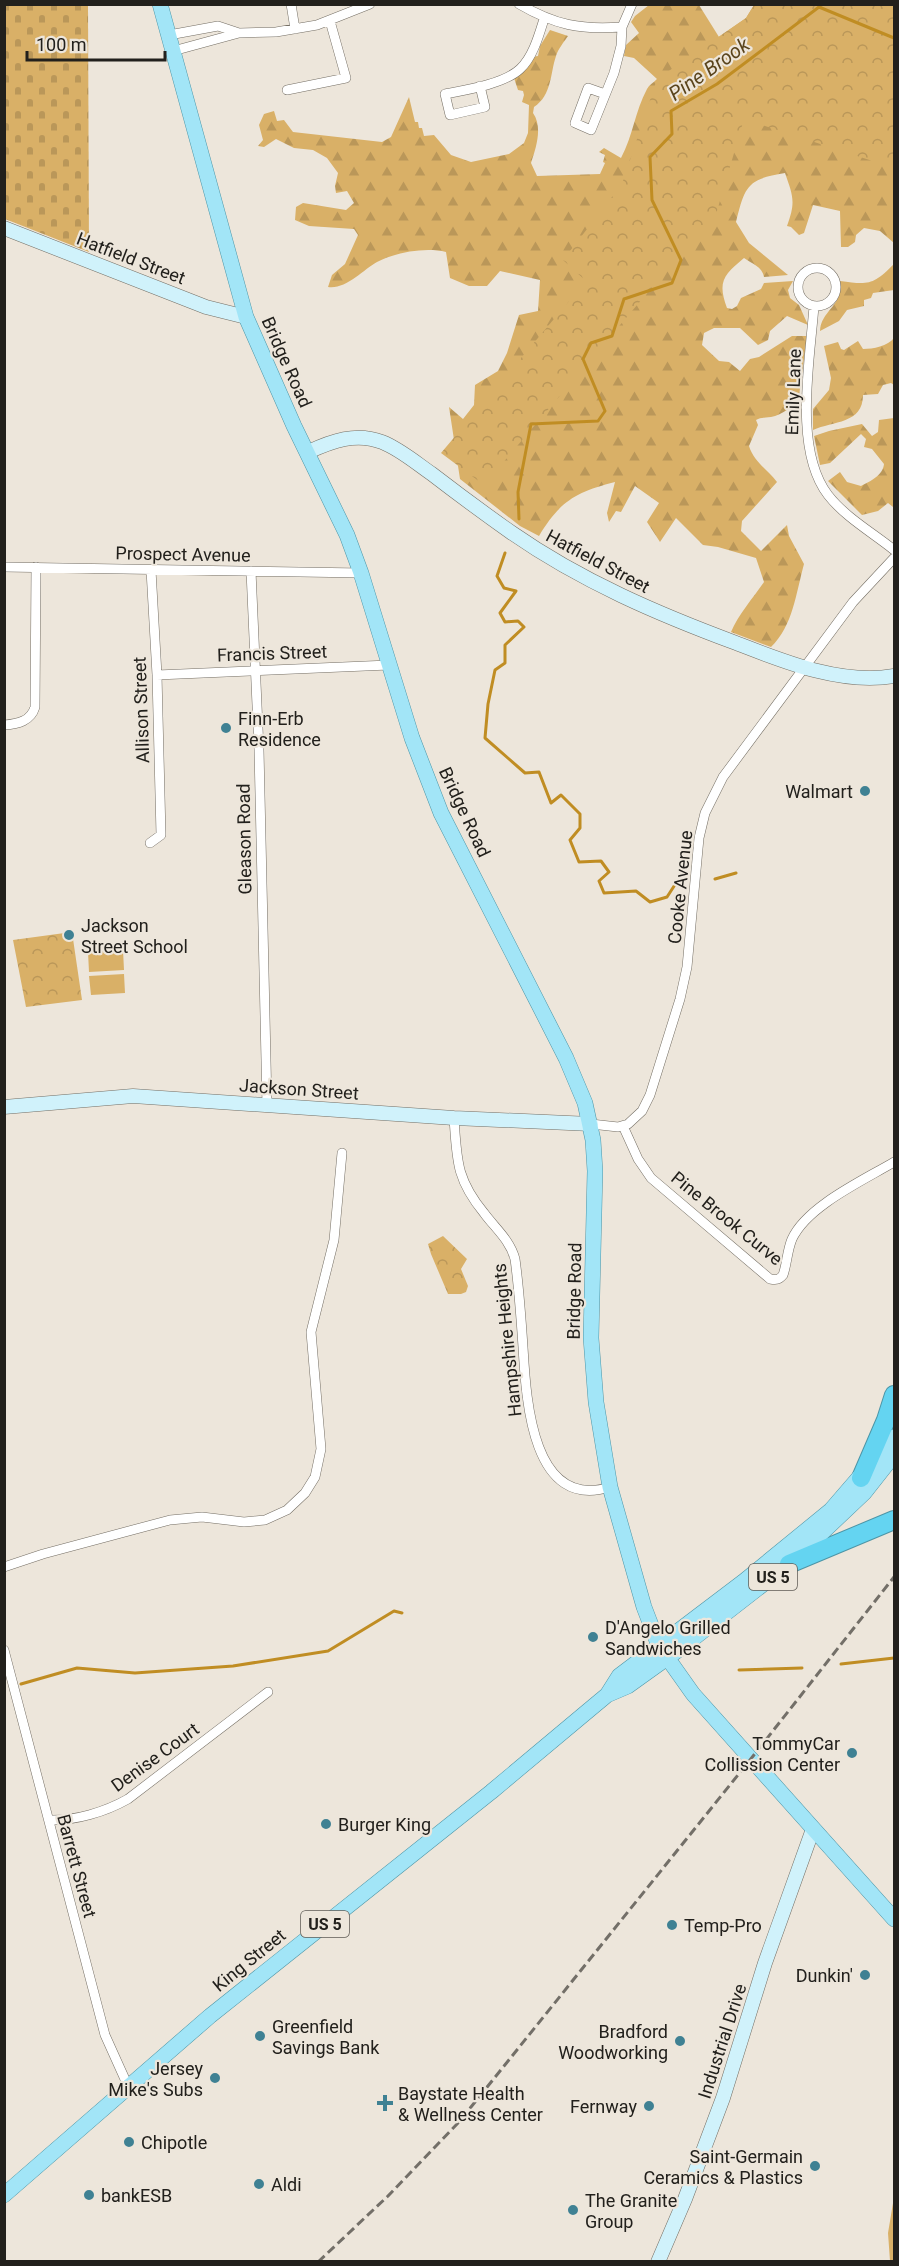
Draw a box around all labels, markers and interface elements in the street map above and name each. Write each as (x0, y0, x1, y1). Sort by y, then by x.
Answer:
scale bar (27, 24, 165, 62)
water label: Pine Brook (664, 32, 755, 106)
text: 100 m (36, 34, 87, 55)
street label: Hatfield Street (74, 228, 188, 288)
street label: Bridge Road (258, 313, 316, 411)
street label: Emily Lane (781, 348, 805, 436)
street label: Hatfield Street (543, 525, 654, 597)
street label: Prospect Avenue (115, 542, 251, 566)
street label: Francis Street (217, 641, 328, 665)
street label: Allison Street (129, 656, 153, 763)
place label: Finn-Erb Residence (238, 708, 321, 750)
marker: Finn-Erb Residence (219, 721, 233, 735)
street label: Bridge Road (435, 763, 495, 861)
place label: Walmart (785, 781, 853, 802)
street label: Gleason Road (233, 783, 255, 895)
marker: Walmart (858, 784, 872, 798)
street label: Cooke Avenue (664, 829, 696, 945)
place label: Jackson Street School (81, 915, 188, 957)
marker: Jackson Street School (62, 928, 76, 942)
street label: Jackson Street (239, 1074, 360, 1104)
street label: Pine Brook Curve (667, 1167, 787, 1269)
street label: Bridge Road (563, 1242, 585, 1340)
street label: Hampshire Heights (489, 1262, 525, 1418)
road number: US 5 (749, 1564, 797, 1590)
place label: D'Angelo Grilled Sandwiches (605, 1617, 731, 1659)
marker: D'Angelo Grilled Sandwiches (586, 1630, 600, 1644)
street label: Denise Court (107, 1718, 203, 1796)
place label: TommyCar Collission Center (705, 1733, 840, 1775)
marker: TommyCar Collission Center (845, 1746, 859, 1760)
street label: Barrett Street (53, 1812, 101, 1920)
place label: Burger King (338, 1814, 431, 1835)
marker: Burger King (319, 1817, 333, 1831)
road number: US 5 (301, 1911, 349, 1937)
place label: Temp-Pro (684, 1915, 762, 1936)
marker: Temp-Pro (665, 1918, 679, 1932)
street label: King Street (208, 1924, 290, 1996)
place label: Dunkin' (796, 1965, 853, 1986)
marker: Dunkin' (858, 1968, 872, 1982)
street label: Industrial Drive (694, 1981, 750, 2101)
place label: Greenfield Savings Bank (272, 2016, 380, 2058)
place label: Bradford Woodworking (558, 2021, 668, 2063)
marker: Greenfield Savings Bank (253, 2029, 267, 2043)
marker: Bradford Woodworking (673, 2034, 687, 2048)
place label: Jersey Mike's Subs (108, 2058, 203, 2100)
marker: Jersey Mike's Subs (208, 2071, 222, 2085)
place label: Baystate Health & Wellness Center (398, 2083, 543, 2125)
marker: Baystate Health & Wellness Center (376, 2094, 394, 2112)
place label: Fernway (570, 2096, 637, 2117)
marker: Fernway (642, 2099, 656, 2113)
place label: Chipotle (141, 2132, 207, 2153)
marker: Chipotle (122, 2135, 136, 2149)
place label: Saint-Germain Ceramics & Plastics (643, 2146, 803, 2188)
marker: Saint-Germain Ceramics & Plastics (808, 2159, 822, 2173)
place label: Aldi (271, 2174, 302, 2195)
marker: Aldi (252, 2177, 266, 2191)
place label: bankESB (101, 2185, 172, 2206)
marker: bankESB (82, 2188, 96, 2202)
place label: The Granite Group (585, 2190, 677, 2232)
marker: The Granite Group (566, 2203, 580, 2217)

